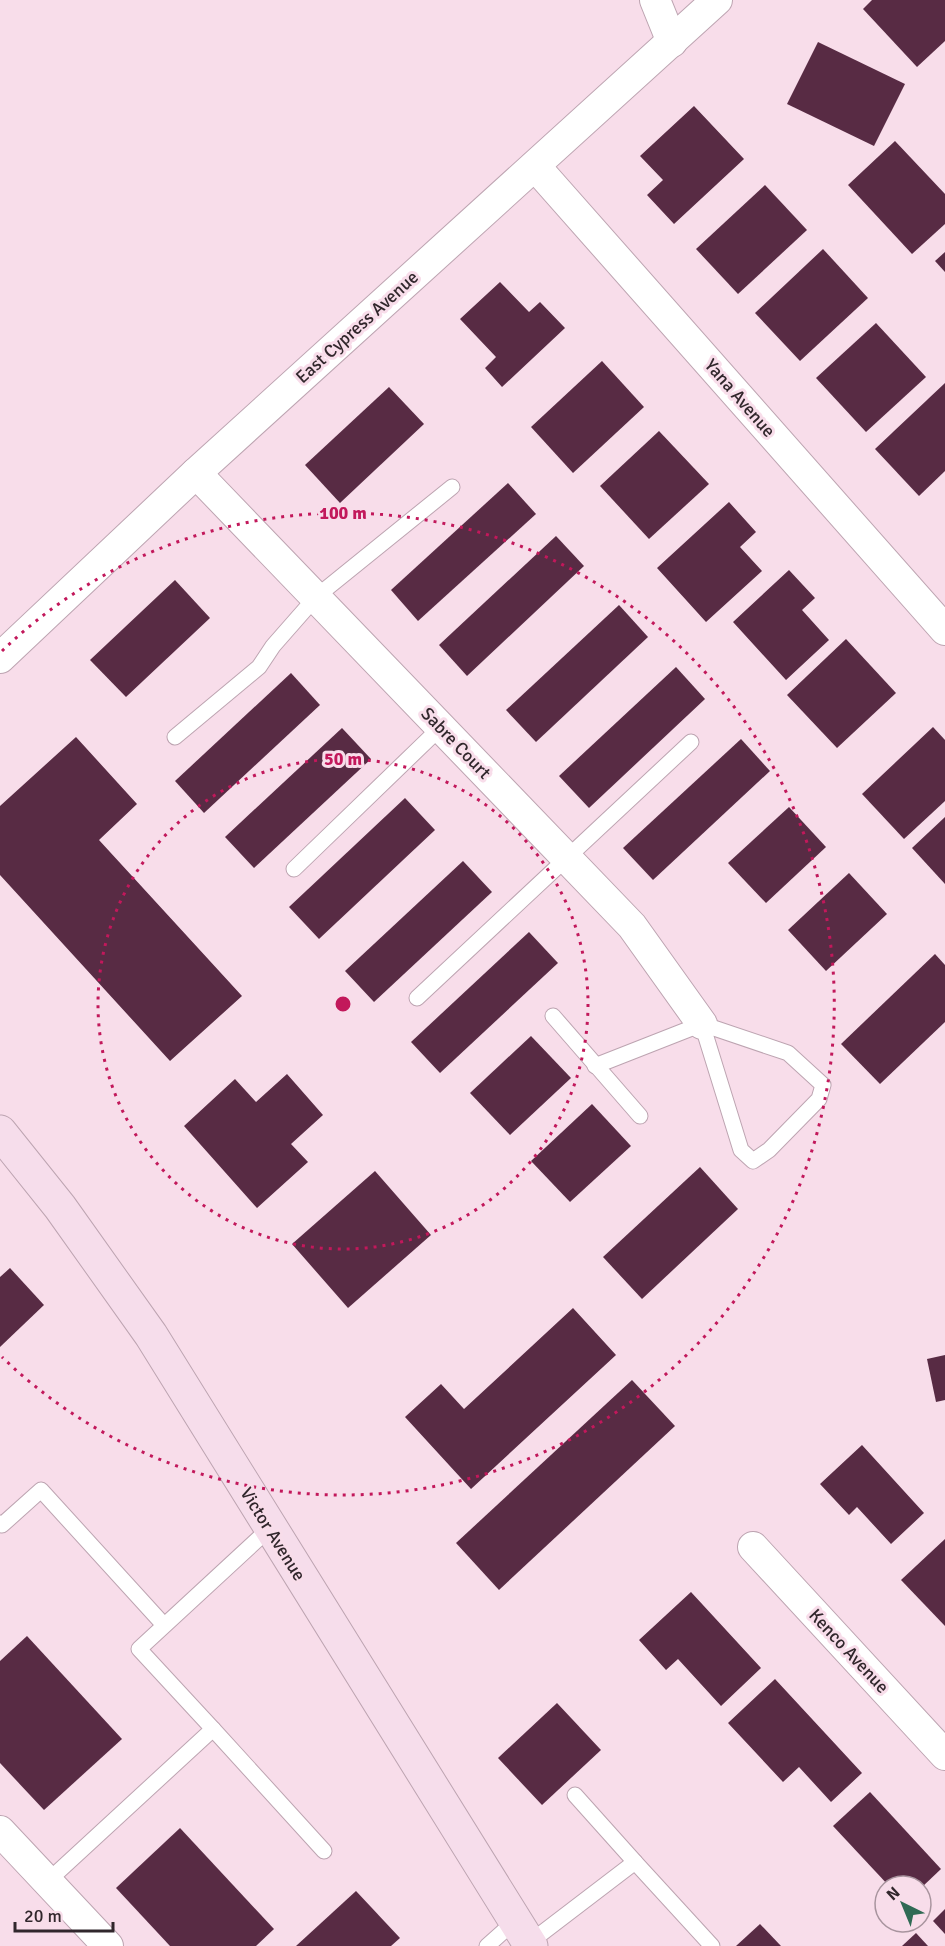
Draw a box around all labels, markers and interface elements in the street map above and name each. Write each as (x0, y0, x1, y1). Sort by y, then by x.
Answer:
street label: East Cypress Avenue (291, 266, 423, 388)
street label: Yana Avenue (700, 354, 780, 442)
text: 100 m (319, 502, 367, 524)
street label: Sabre Court (416, 703, 496, 783)
text: 50 m (324, 748, 362, 770)
centre of rings (333, 994, 353, 1014)
street label: Victor Avenue (236, 1483, 310, 1585)
street label: Kenco Avenue (804, 1604, 894, 1698)
north arrow (873, 1874, 933, 1934)
text: N (883, 1883, 904, 1905)
scale bar (15, 1895, 112, 1933)
text: 20 m (24, 1905, 62, 1927)

